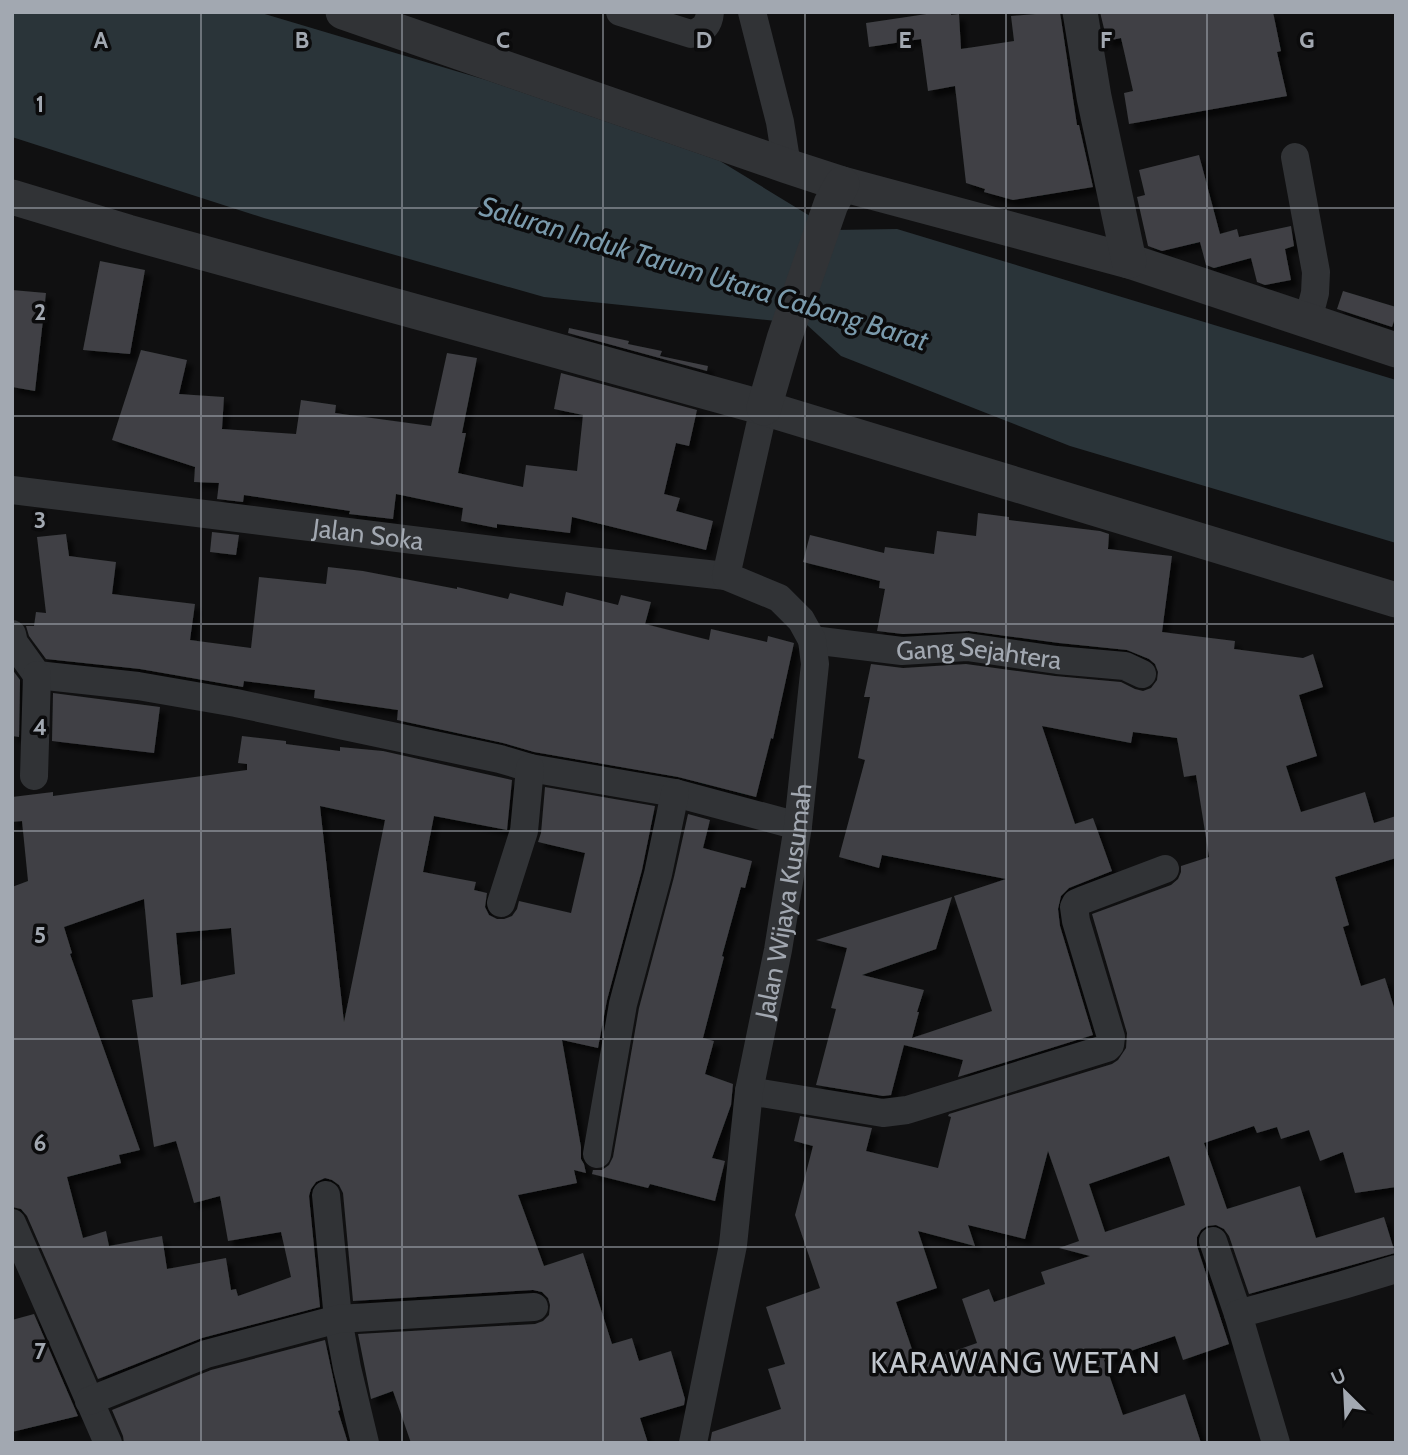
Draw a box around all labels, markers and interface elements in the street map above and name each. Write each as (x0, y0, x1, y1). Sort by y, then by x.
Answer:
text: A (94, 26, 109, 54)
text: B (295, 26, 309, 54)
text: C (496, 26, 510, 54)
text: D (696, 26, 712, 54)
text: E (898, 26, 912, 54)
text: F (1100, 26, 1112, 54)
text: G (1299, 26, 1315, 54)
text: 1 (36, 90, 44, 118)
water label: Saluran Induk Tarum Utara Cabang Barat (476, 188, 933, 358)
text: 2 (34, 298, 46, 326)
text: 3 (34, 506, 46, 534)
street label: Jalan Soka (310, 512, 426, 557)
street label: Gang Sejahtera (895, 630, 1064, 677)
text: 4 (33, 713, 47, 741)
street label: Jalan Wijaya Kusumah (748, 782, 818, 1023)
text: 5 (34, 921, 46, 949)
text: 6 (34, 1129, 46, 1157)
text: 7 (34, 1337, 46, 1365)
district label: KARAWANG WETAN (870, 1344, 1162, 1381)
north arrow (1310, 1357, 1380, 1427)
text: U (1327, 1364, 1349, 1390)

